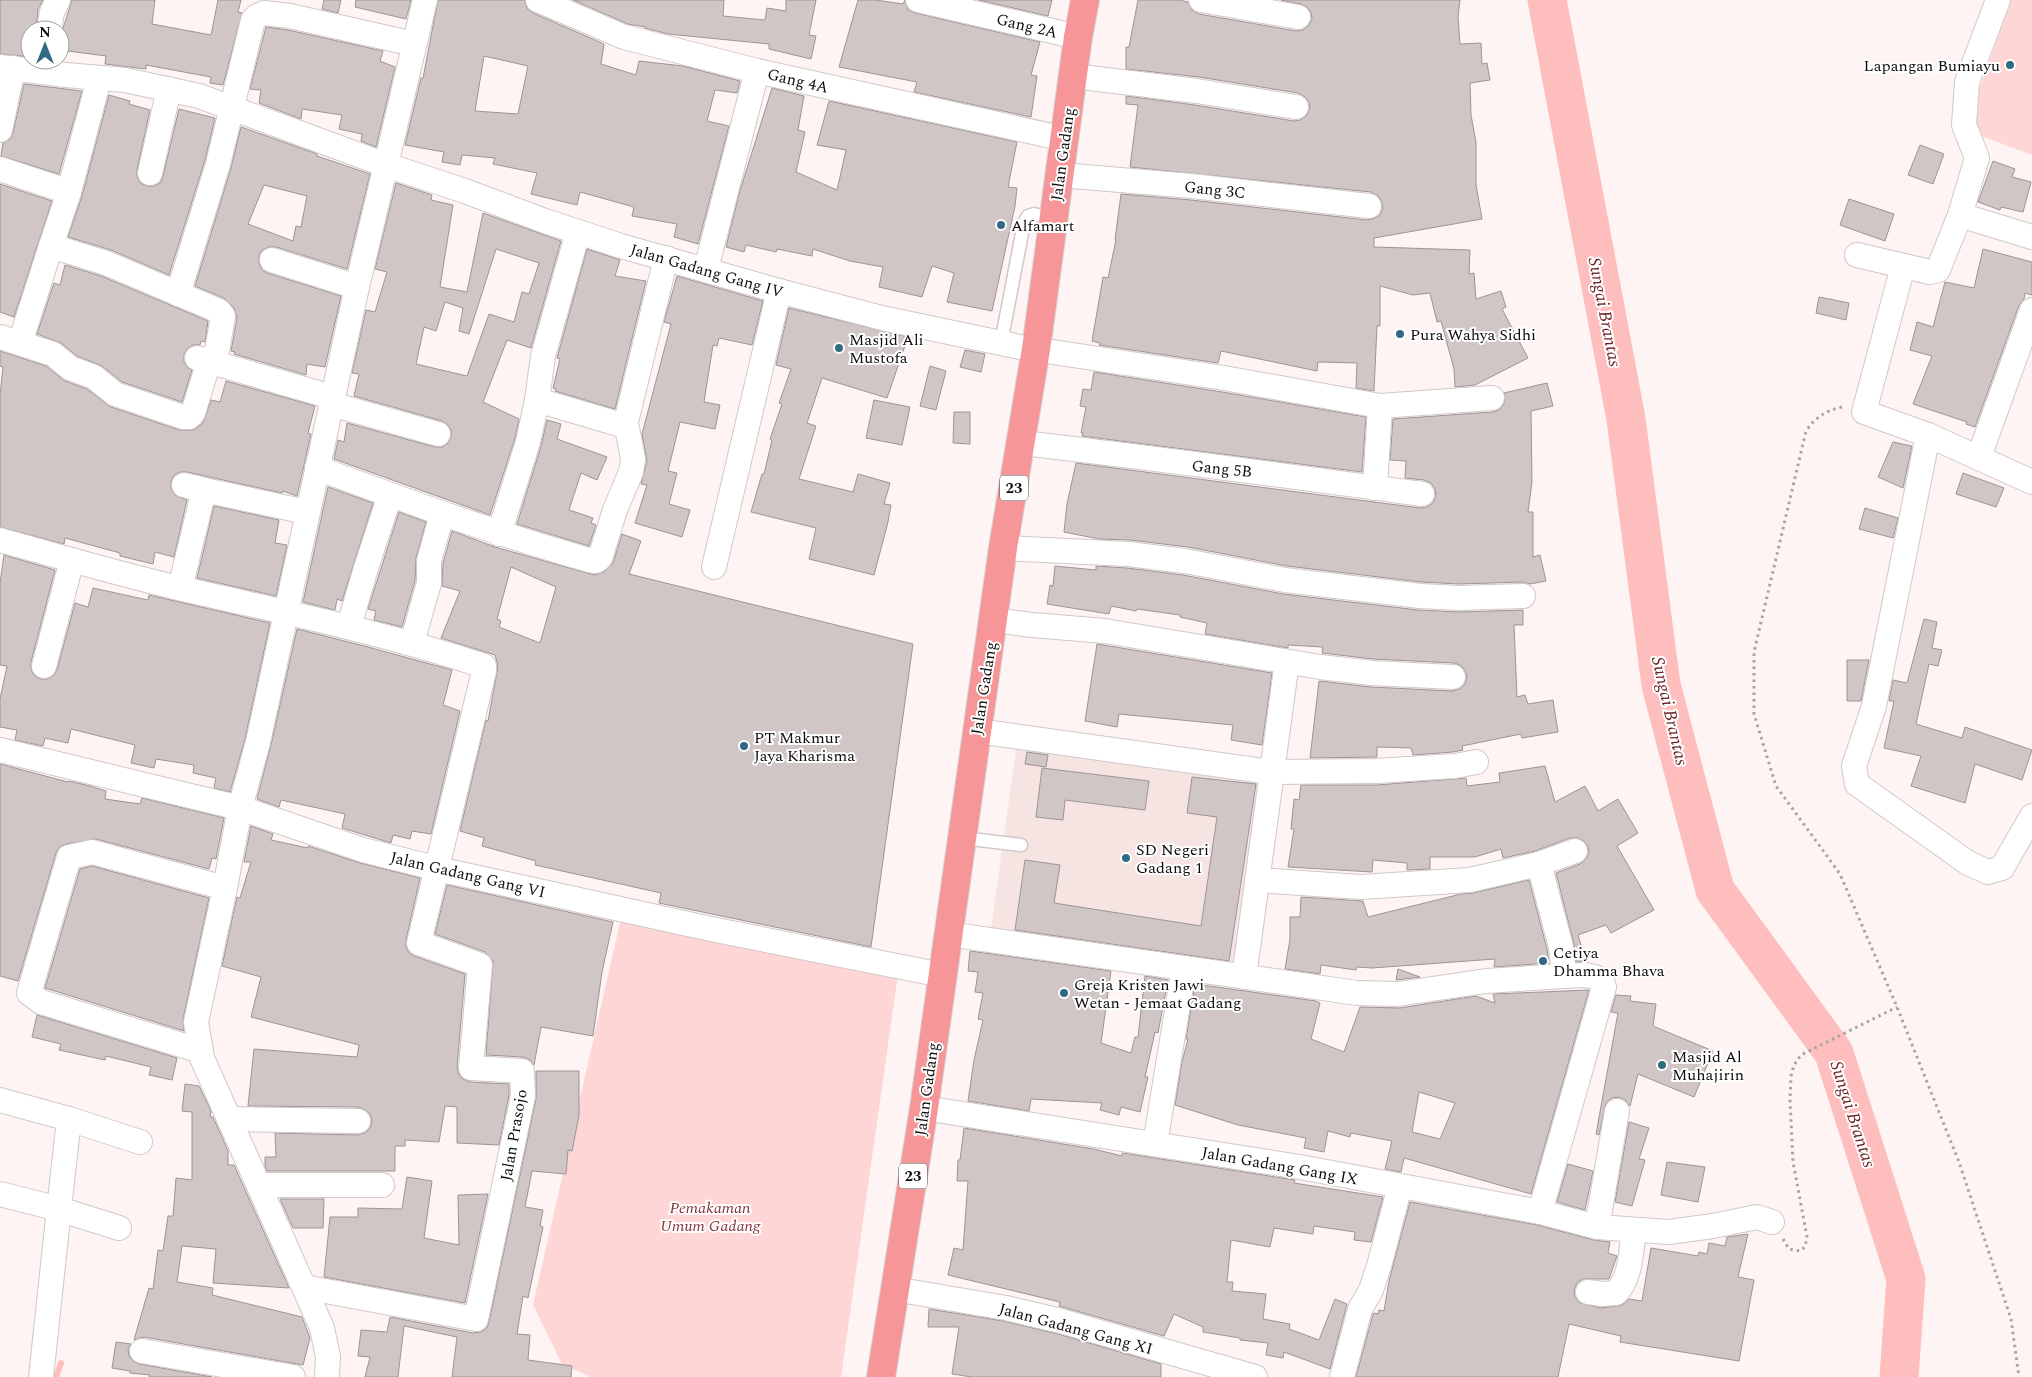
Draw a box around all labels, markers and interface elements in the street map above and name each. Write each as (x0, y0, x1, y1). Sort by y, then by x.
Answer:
street label: Gang 2A (994, 7, 1060, 45)
north arrow (20, 20, 70, 70)
text: N (39, 22, 51, 43)
place label: Lapangan Bumiayu (1864, 54, 2000, 78)
marker: Lapangan Bumiayu (2004, 59, 2016, 71)
street label: Gang 4A (765, 62, 831, 100)
street label: Jalan Gadang (1045, 106, 1081, 202)
street label: Gang 3C (1183, 175, 1247, 205)
place label: Alfamart (1011, 214, 1075, 238)
marker: Alfamart (995, 219, 1007, 231)
street label: Jalan Gadang Gang IV (627, 238, 786, 304)
water label: Sungai Brantas (1581, 255, 1628, 370)
place label: Pura Wahya Sidhi (1410, 323, 1536, 347)
place label: Masjid Ali Mustofa (849, 328, 924, 370)
marker: Pura Wahya Sidhi (1394, 328, 1406, 340)
marker: Masjid Ali Mustofa (833, 342, 845, 354)
street label: Gang 5B (1191, 454, 1253, 484)
road number: 23 (1000, 476, 1028, 500)
street label: Jalan Gadang (965, 640, 1003, 737)
water label: Sungai Brantas (1644, 654, 1695, 769)
place label: PT Makmur Jaya Kharisma (754, 726, 855, 768)
marker: PT Makmur Jaya Kharisma (738, 740, 750, 752)
place label: SD Negeri Gadang 1 (1136, 838, 1209, 880)
street label: Jalan Gadang Gang VI (388, 845, 548, 904)
marker: SD Negeri Gadang 1 (1120, 852, 1132, 864)
place label: Cetiya Dhamma Bhava (1553, 941, 1665, 983)
marker: Cetiya Dhamma Bhava (1537, 955, 1549, 967)
place label: Greja Kristen Jawi Wetan - Jemaat Gadang (1074, 973, 1241, 1015)
marker: Greja Kristen Jawi Wetan - Jemaat Gadang (1058, 987, 1070, 999)
street label: Jalan Gadang (909, 1041, 945, 1137)
place label: Masjid Al Muhajirin (1672, 1045, 1744, 1087)
water label: Sungai Brantas (1823, 1057, 1883, 1172)
marker: Masjid Al Muhajirin (1656, 1059, 1668, 1071)
street label: Jalan Prasojo (494, 1087, 534, 1183)
street label: Jalan Gadang Gang IX (1200, 1140, 1360, 1192)
road number: 23 (899, 1164, 927, 1188)
park label: Pemakaman Umum Gadang (660, 1196, 761, 1238)
street label: Jalan Gadang Gang XI (996, 1297, 1155, 1361)

